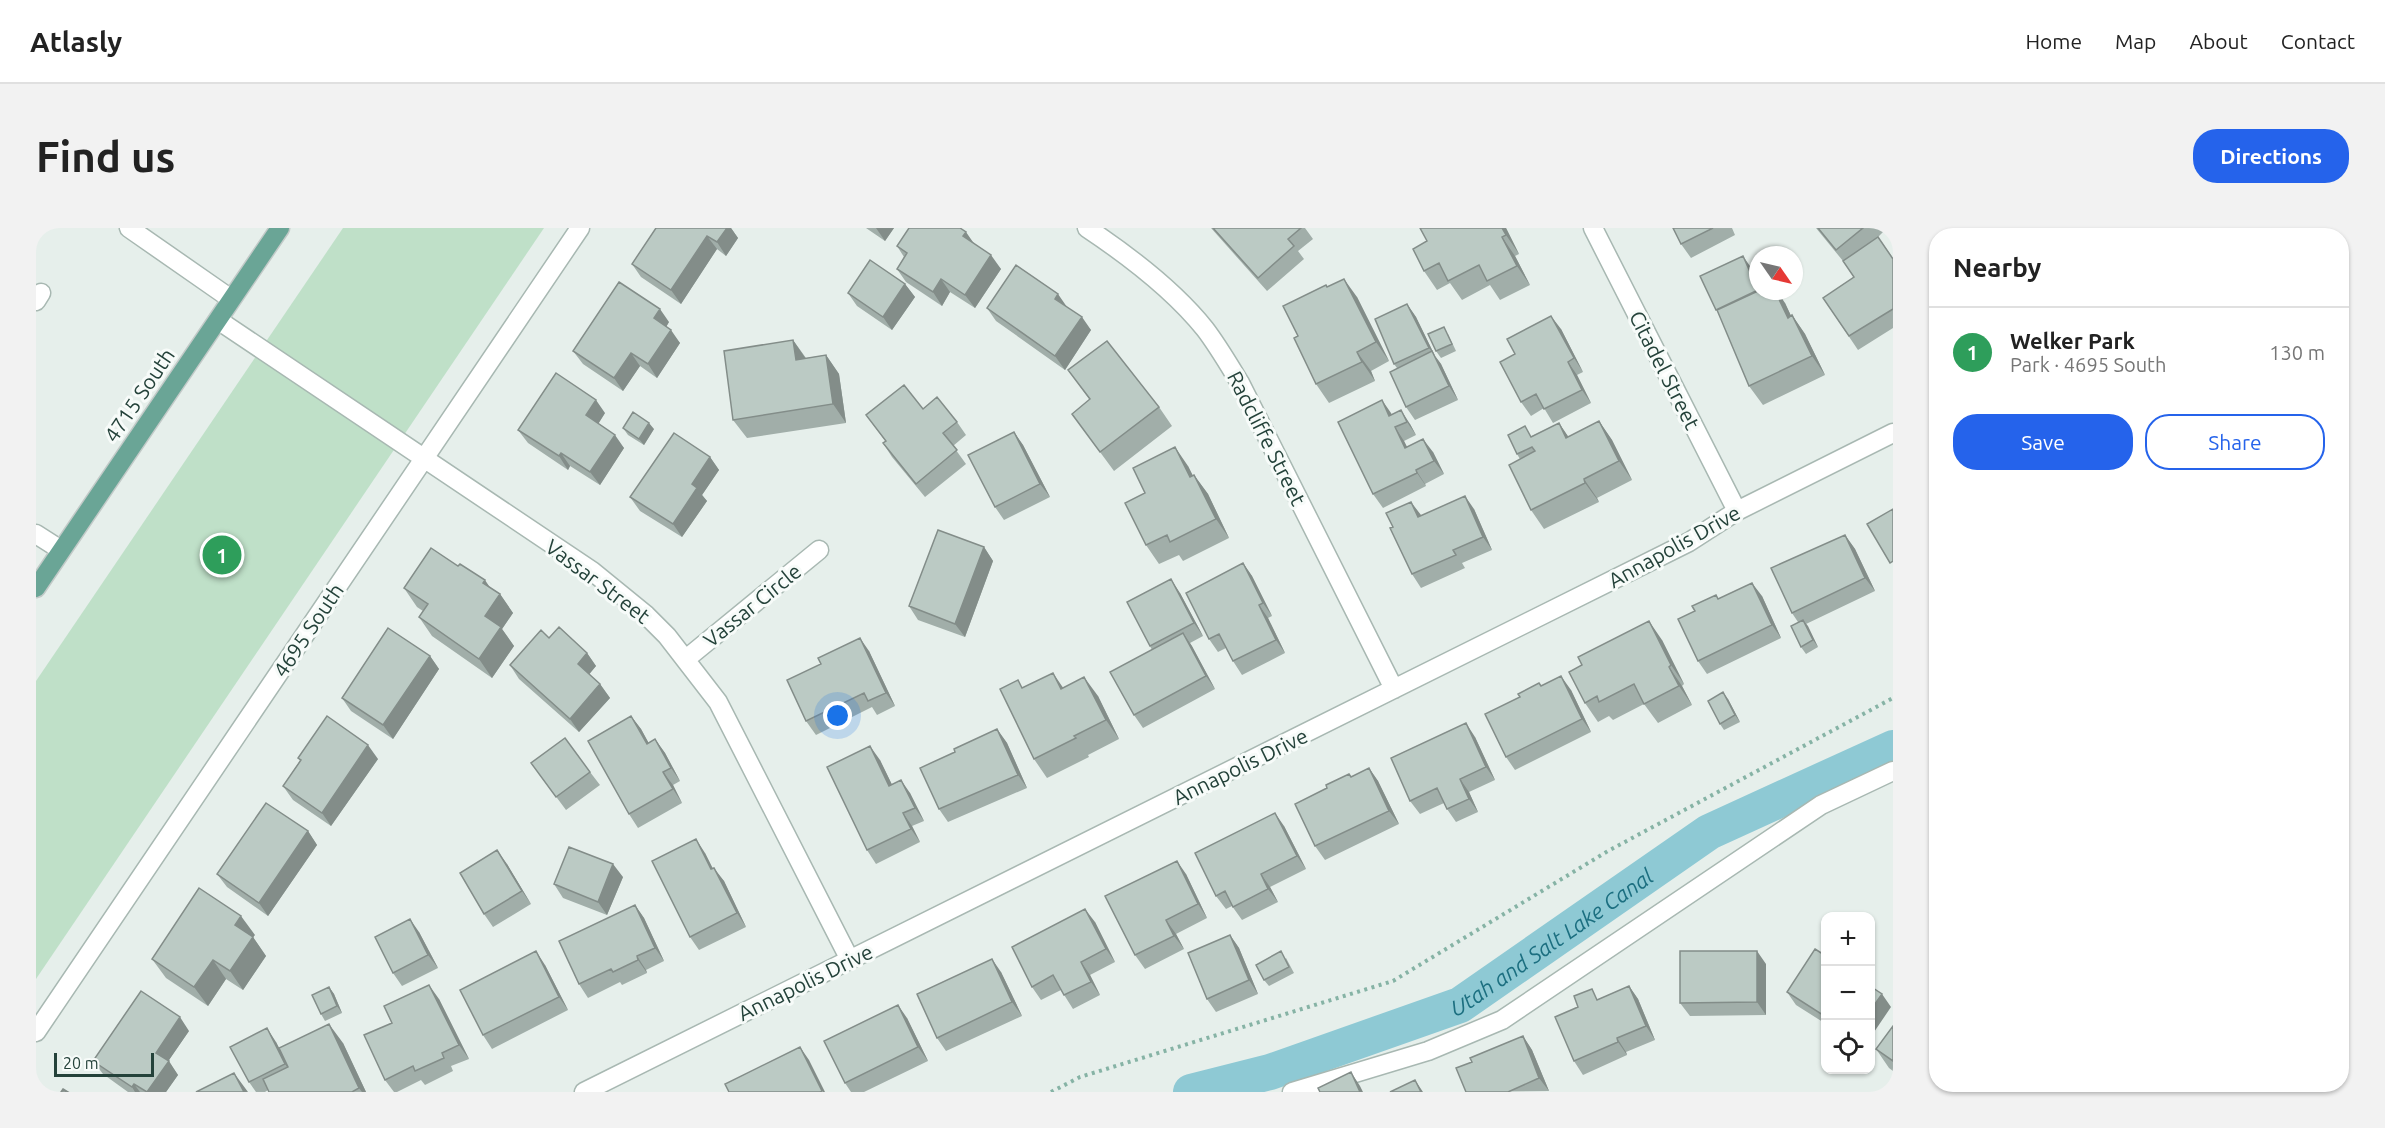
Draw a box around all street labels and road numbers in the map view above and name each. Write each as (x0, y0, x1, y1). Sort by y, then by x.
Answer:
street label: Citadel Street (1625, 307, 1705, 433)
street label: 4715 South (99, 344, 179, 446)
street label: Radcliffe Street (1223, 367, 1311, 509)
street label: Annapolis Drive (1604, 500, 1744, 592)
street label: Vassar Street (541, 534, 655, 628)
street label: Vassar Circle (698, 558, 806, 652)
street label: 4695 South (268, 579, 348, 681)
street label: Annapolis Drive (1169, 723, 1311, 809)
street label: Annapolis Drive (734, 939, 876, 1025)

